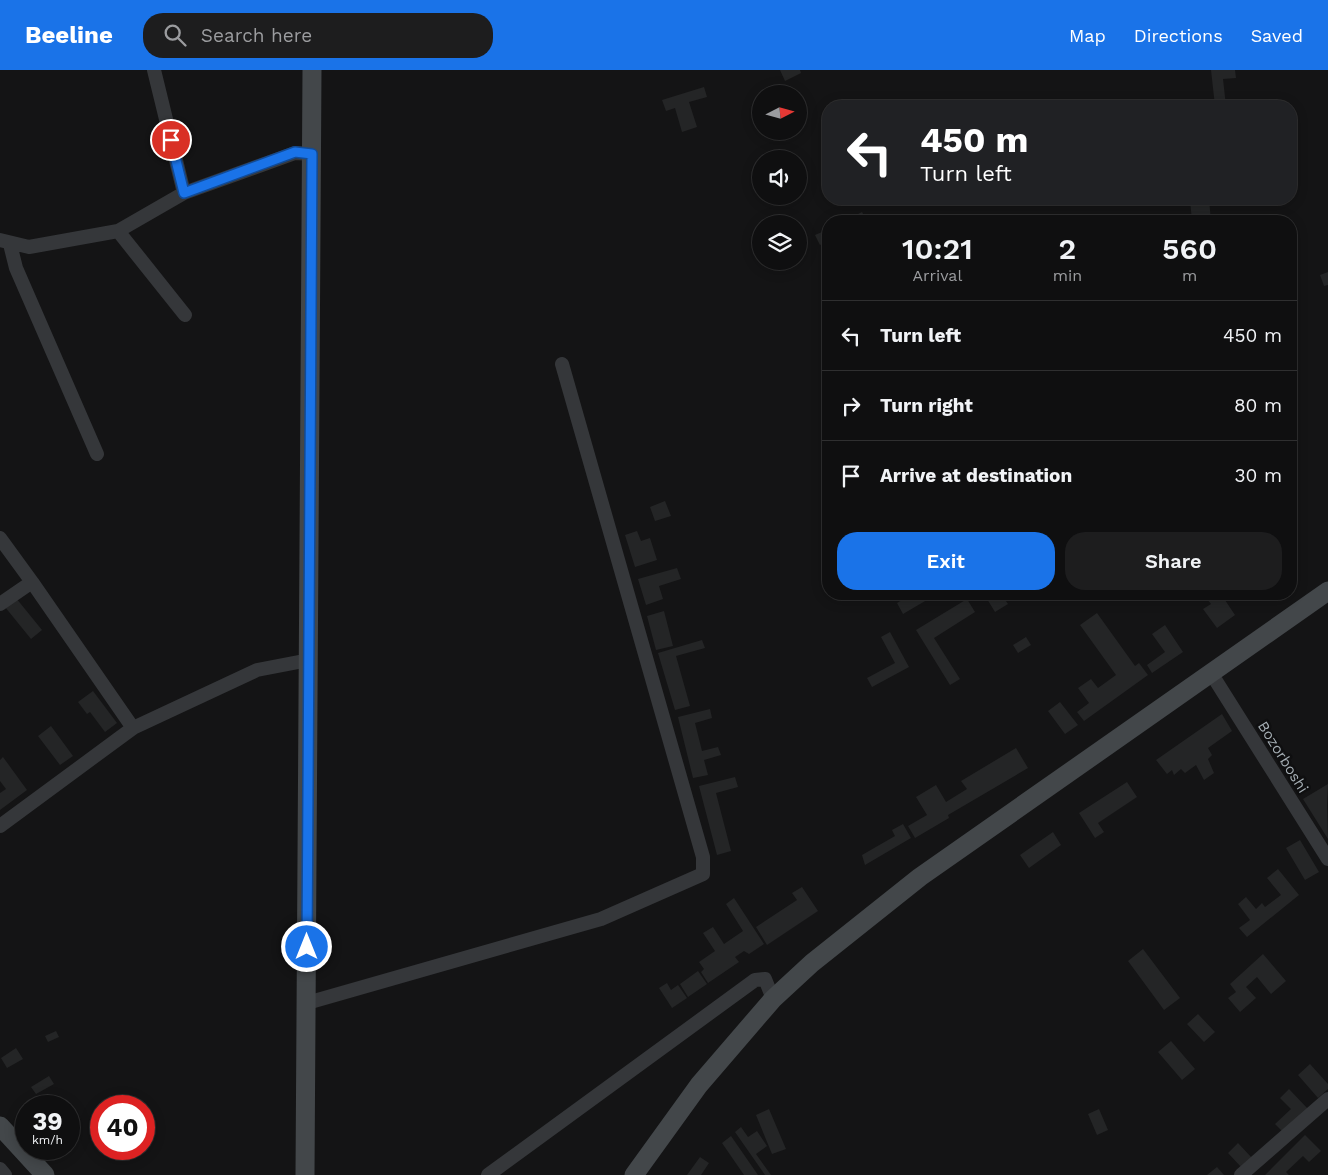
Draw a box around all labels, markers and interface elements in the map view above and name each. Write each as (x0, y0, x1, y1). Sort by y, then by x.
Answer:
search box (143, 13, 493, 58)
text: Beeline (25, 21, 113, 49)
icon: search (161, 21, 189, 49)
text: Search here (201, 24, 312, 47)
text: Map (1069, 25, 1106, 46)
text: Directions (1134, 25, 1223, 46)
text: Saved (1251, 25, 1303, 46)
north arrow (752, 85, 808, 140)
map controls (752, 85, 807, 270)
pin (150, 119, 192, 161)
text: 450 m (920, 119, 1029, 161)
icon: left (837, 120, 902, 185)
icon: arrive (157, 126, 185, 154)
button: sound (752, 150, 807, 205)
text: Turn left (920, 161, 1012, 186)
button: layers (752, 215, 807, 270)
text: 10:21 (902, 231, 973, 266)
text: 2 (1059, 231, 1076, 266)
text: 560 (1162, 231, 1217, 266)
text: Arrival (912, 266, 962, 285)
text: min (1053, 266, 1082, 285)
text: m (1182, 266, 1197, 285)
icon: left (837, 322, 865, 350)
text: Turn left (880, 324, 961, 347)
text: 450 m (1223, 324, 1282, 347)
icon: right (837, 392, 865, 420)
text: Turn right (880, 394, 973, 417)
text: 80 m (1234, 394, 1282, 417)
icon: arrive (837, 462, 865, 490)
text: Arrive at destination (880, 464, 1072, 487)
text: 30 m (1235, 464, 1282, 487)
button: Exit (837, 532, 1055, 590)
button: Share (1065, 532, 1282, 590)
street label: Bozorboshi (1254, 718, 1312, 796)
position arrow (280, 920, 332, 972)
speed limit sign: 40 (90, 1095, 155, 1160)
text: 39 (32, 1107, 63, 1136)
text: km/h (32, 1133, 63, 1147)

